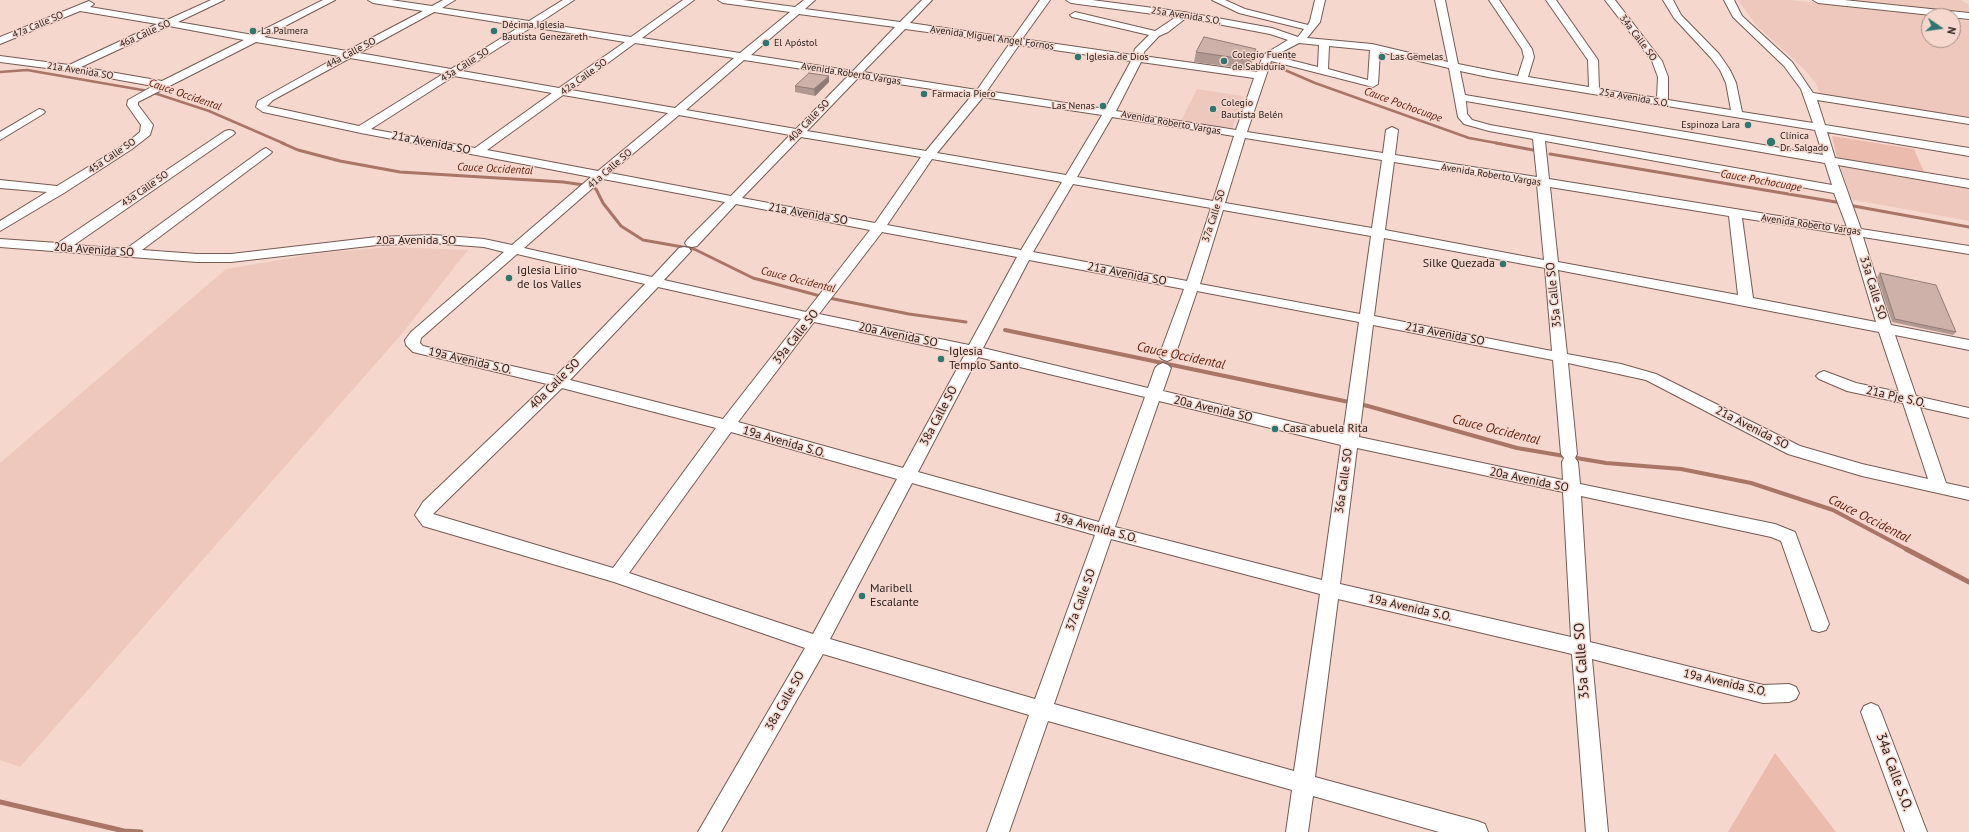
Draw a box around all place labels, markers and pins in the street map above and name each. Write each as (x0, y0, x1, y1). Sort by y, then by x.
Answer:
place label: Décima Iglesia Bautista Genezareth (502, 19, 588, 42)
place label: La Palmera (261, 25, 308, 37)
marker: La Palmera (248, 26, 258, 36)
marker: Décima Iglesia Bautista Genezareth (489, 26, 499, 36)
place label: El Apóstol (774, 37, 817, 49)
marker: El Apóstol (761, 38, 771, 48)
place label: Colegio Fuente de Sabiduría (1232, 49, 1296, 72)
place label: Iglesia de Dios (1086, 51, 1149, 63)
place label: Las Gemelas (1390, 51, 1443, 63)
marker: Iglesia de Dios (1073, 52, 1083, 62)
marker: Las Gemelas (1377, 52, 1387, 62)
marker: Colegio Fuente de Sabiduría (1219, 56, 1229, 66)
place label: Farmacia Piero (932, 88, 996, 100)
marker: Farmacia Piero (919, 89, 929, 99)
place label: Colegio Bautista Belén (1221, 97, 1283, 120)
place label: Las Nenas (1052, 100, 1095, 112)
marker: Las Nenas (1098, 101, 1108, 111)
marker: Colegio Bautista Belén (1208, 104, 1218, 114)
place label: Espinoza Lara (1681, 119, 1740, 131)
marker: Espinoza Lara (1743, 120, 1753, 130)
place label: Clínica Dr. Salgado (1780, 130, 1828, 154)
marker: Clínica Dr. Salgado (1765, 136, 1777, 148)
place label: Silke Quezada (1423, 257, 1495, 271)
marker: Silke Quezada (1498, 259, 1508, 269)
place label: Iglesia Lirio de los Valles (517, 264, 581, 292)
marker: Iglesia Lirio de los Valles (504, 273, 514, 283)
place label: Iglesia Templo Santo (949, 345, 1019, 373)
marker: Iglesia Templo Santo (936, 354, 946, 364)
place label: Casa abuela Rita (1283, 422, 1368, 436)
marker: Casa abuela Rita (1270, 424, 1280, 434)
place label: Maribell Escalante (870, 582, 919, 610)
marker: Maribell Escalante (857, 591, 867, 601)

